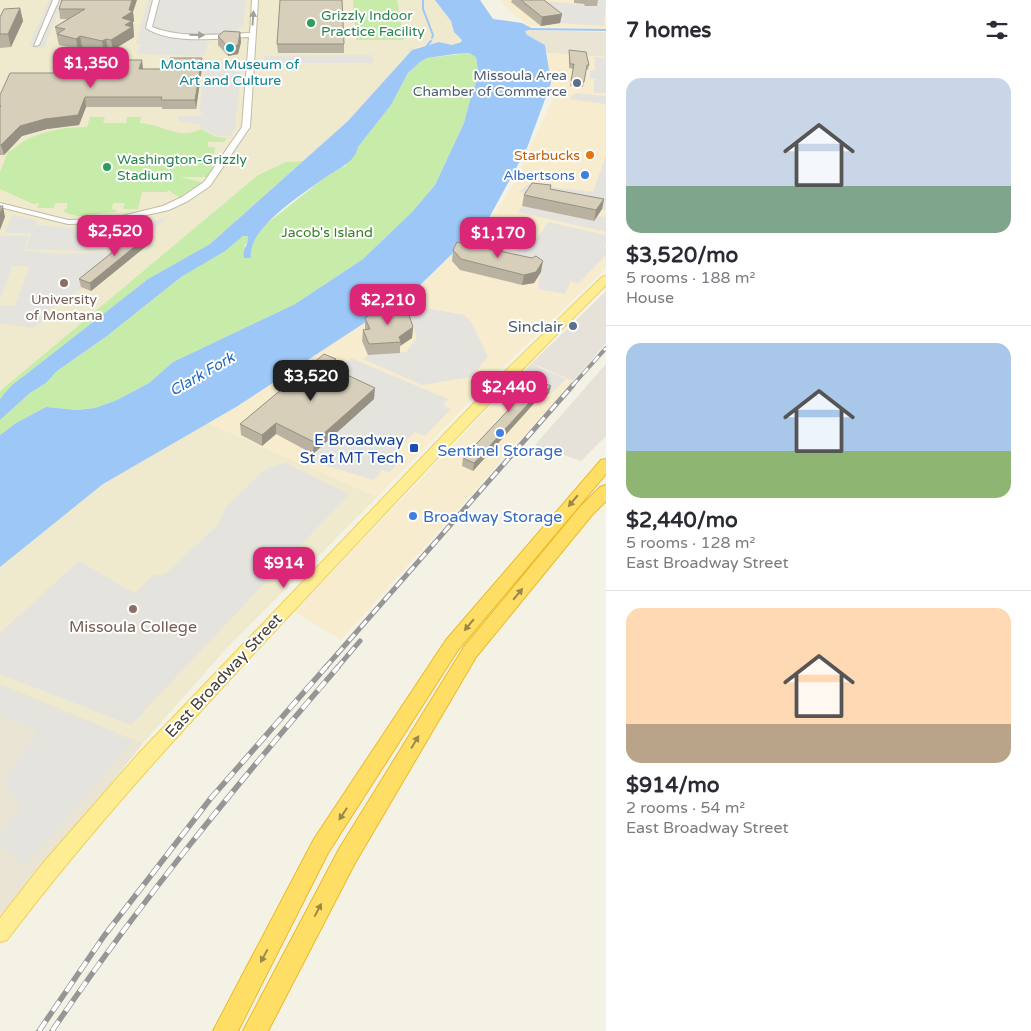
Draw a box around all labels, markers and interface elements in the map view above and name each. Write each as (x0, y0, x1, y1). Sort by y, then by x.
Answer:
place label: Grizzly Indoor Practice Facility (321, 7, 425, 40)
one-way arrow (250, 9, 258, 25)
icon: filters (983, 16, 1011, 44)
marker: Grizzly Indoor Practice Facility (305, 17, 317, 29)
text: 7 homes (626, 18, 711, 43)
one-way arrow (189, 32, 205, 40)
marker: Montana Museum of Art and Culture (224, 42, 236, 54)
pin: $1,350 (50, 46, 132, 89)
text: $1,350 (64, 53, 118, 73)
place label: Montana Museum of Art and Culture (161, 56, 300, 89)
place label: Missoula Area Chamber of Commerce (413, 67, 567, 100)
marker: Missoula Area Chamber of Commerce (571, 77, 583, 89)
icon: home (774, 110, 864, 200)
place label: Starbucks (514, 147, 580, 164)
marker: Starbucks (584, 149, 596, 161)
place label: Washington-Grizzly Stadium (117, 151, 247, 184)
marker: Washington-Grizzly Stadium (101, 161, 113, 173)
place label: Albertsons (503, 167, 575, 184)
marker: Albertsons (579, 169, 591, 181)
pin: $2,520 (74, 214, 156, 257)
pin: $1,170 (457, 216, 539, 259)
text: $2,520 (88, 221, 142, 241)
text: $1,170 (471, 223, 525, 243)
park label: Jacob's Island (281, 224, 373, 241)
text: $3,520/mo (626, 243, 738, 268)
text: 5 rooms · 188 m² (626, 268, 755, 288)
marker: University of Montana (58, 277, 70, 289)
pin: $2,210 (347, 284, 429, 326)
text: House (626, 288, 674, 308)
text: $2,210 (361, 290, 415, 310)
place label: University of Montana (25, 291, 103, 324)
place label: Sinclair (508, 317, 564, 337)
marker: Sinclair (567, 320, 579, 332)
water label: Clark Fork (166, 347, 239, 400)
pin: $3,520 (270, 360, 352, 402)
text: $3,520 (284, 366, 338, 386)
pin: $2,440 (468, 370, 550, 413)
icon: home (774, 376, 864, 466)
text: $2,440 (482, 377, 536, 397)
marker: Sentinel Storage (494, 427, 506, 439)
place label: E Broadway St at MT Tech (300, 430, 404, 468)
place label: Sentinel Storage (437, 441, 563, 461)
marker: E Broadway St at MT Tech (408, 442, 420, 454)
one-way arrow (568, 494, 579, 507)
place label: Broadway Storage (423, 507, 562, 527)
text: $2,440/mo (626, 508, 738, 533)
marker: Broadway Storage (407, 510, 419, 522)
text: 5 rooms · 128 m² (626, 533, 755, 553)
pin: $914 (254, 546, 314, 589)
text: $914 (264, 553, 304, 573)
text: East Broadway Street (626, 553, 789, 573)
one-way arrow (512, 588, 523, 601)
marker: Missoula College (127, 603, 139, 615)
street label: East Broadway Street (161, 609, 286, 742)
place label: Missoula College (69, 617, 197, 637)
one-way arrow (464, 619, 475, 631)
icon: home (774, 641, 864, 731)
one-way arrow (411, 735, 420, 749)
text: $914/mo (626, 773, 720, 798)
text: 2 rooms · 54 m² (626, 798, 745, 818)
one-way arrow (338, 807, 347, 820)
text: East Broadway Street (626, 818, 789, 838)
one-way arrow (314, 903, 322, 918)
one-way arrow (260, 949, 268, 963)

